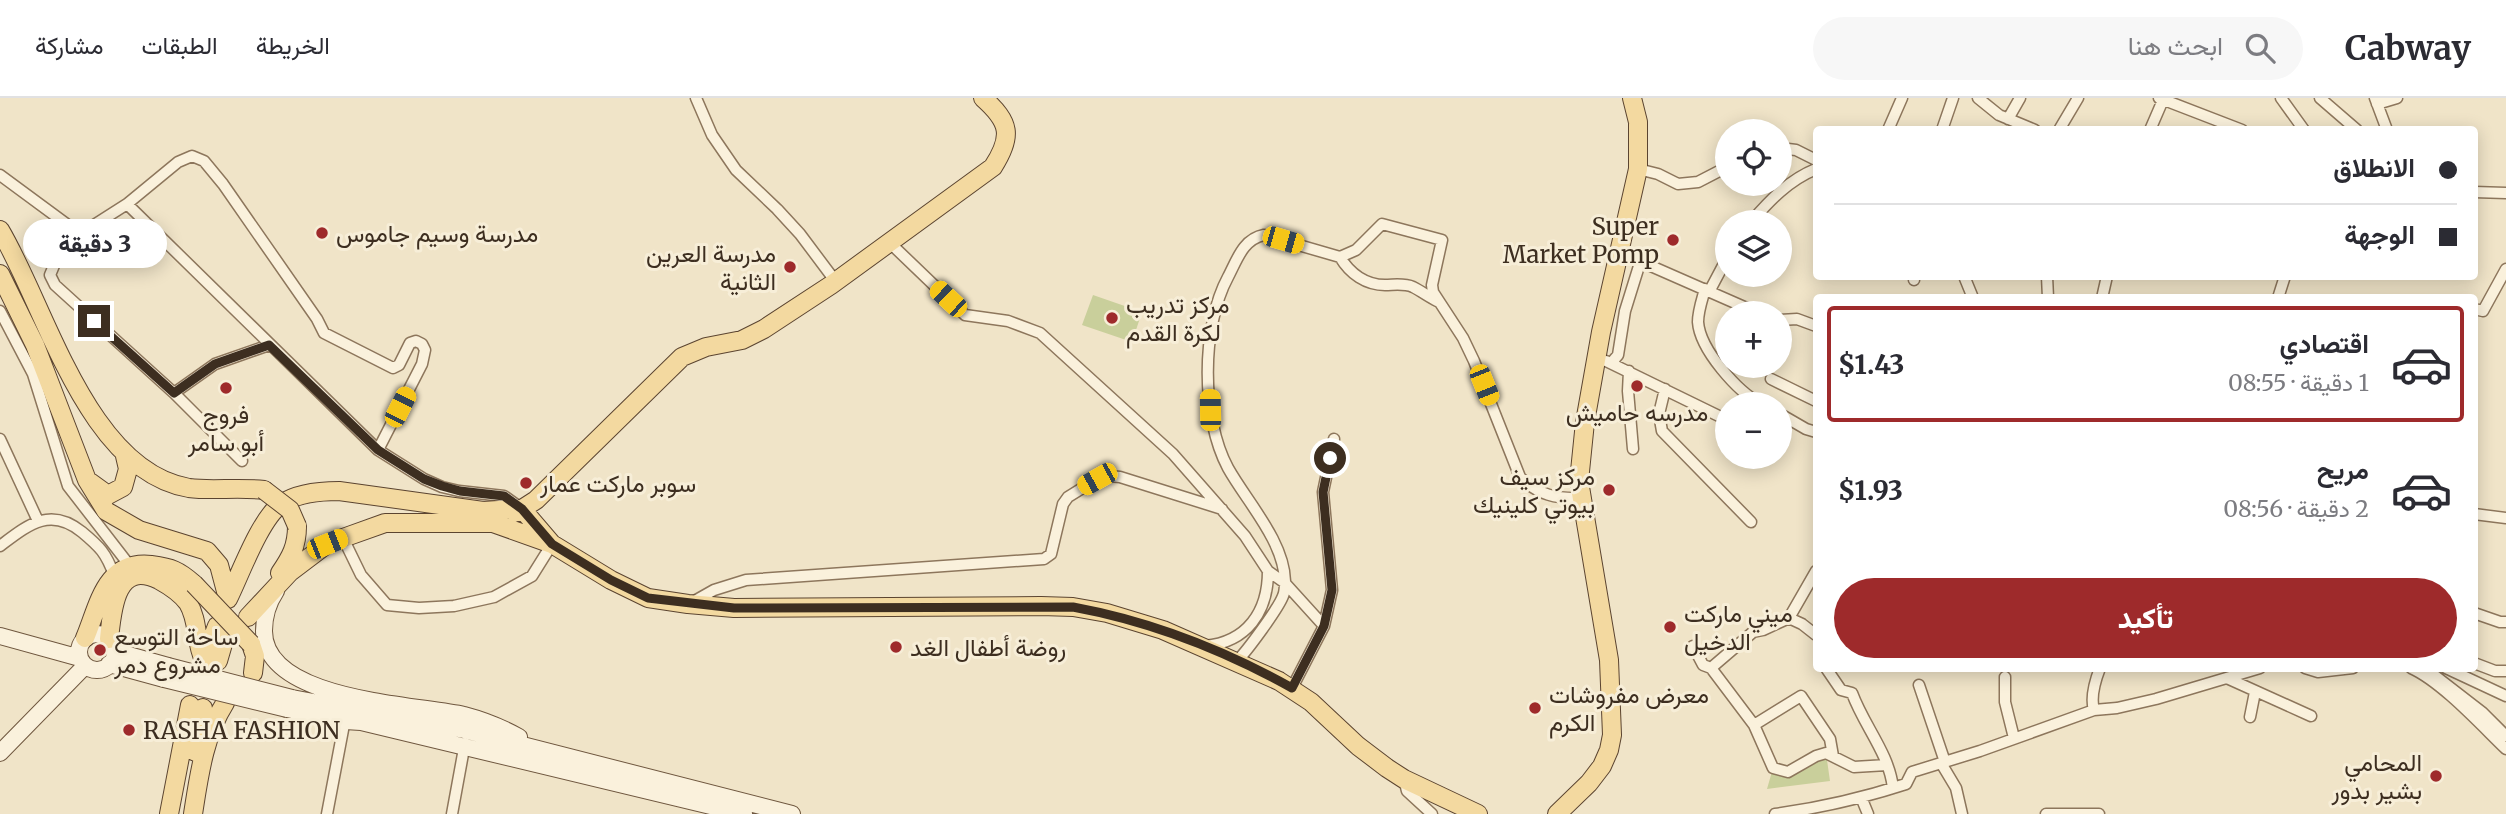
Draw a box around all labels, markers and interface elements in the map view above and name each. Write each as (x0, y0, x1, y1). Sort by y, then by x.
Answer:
search box (1813, 17, 2303, 80)
text: Cabway (2345, 28, 2471, 69)
text: ابحث هنا (2128, 29, 2223, 62)
icon: search (2241, 29, 2279, 67)
text: مشاركة (35, 30, 103, 61)
text: الطبقات (141, 30, 218, 61)
text: الخريطة (256, 30, 330, 61)
map controls (1715, 119, 1792, 469)
button: locate (1715, 119, 1792, 196)
text: الانطلاق (2333, 151, 2415, 184)
button: layers (1715, 210, 1792, 287)
place label: Super Market Pomp (1503, 211, 1659, 270)
place label: مدرسة وسيم جاموس (336, 218, 538, 250)
text: الوجهة (2344, 218, 2415, 251)
callout: 3 دقيقة (22, 220, 166, 268)
car (1260, 224, 1307, 256)
marker: مدرسة وسيم جاموس (314, 225, 330, 241)
text: 3 دقيقة (58, 229, 132, 258)
marker: Super Market Pomp (1665, 232, 1681, 248)
place label: مدرسة العرين الثانية (646, 238, 776, 297)
marker: مدرسة العرين الثانية (782, 259, 798, 275)
car (926, 277, 971, 321)
place label: مركز تدريب لكرة القدم (1126, 289, 1230, 349)
button: + (1715, 301, 1792, 378)
route end (78, 305, 110, 337)
marker: مركز تدريب لكرة القدم (1104, 310, 1120, 326)
text: اقتصادي (2280, 327, 2369, 360)
icon: car (2390, 333, 2453, 396)
text: $1.43 (1838, 348, 1905, 381)
car (1467, 362, 1502, 408)
text: 1 دقيقة · 08:55 (2228, 368, 2369, 397)
marker: مدرسه حاميش (1629, 378, 1645, 394)
marker: فروج أبو سامر (218, 380, 234, 396)
car (382, 384, 419, 430)
car (1200, 389, 1221, 431)
button: − (1715, 392, 1792, 469)
place label: مدرسه حاميش (1566, 397, 1708, 428)
place label: فروج أبو سامر (187, 399, 265, 458)
route start (1314, 442, 1346, 474)
text: مريح (2317, 453, 2369, 486)
icon: car (2390, 459, 2453, 522)
car (1074, 460, 1121, 498)
place label: مركز سيف بيوتي كلينيك (1473, 461, 1595, 524)
place label: سوبر ماركت عمار (539, 468, 696, 499)
text: $1.93 (1838, 474, 1903, 507)
marker: سوبر ماركت عمار (518, 475, 534, 491)
marker: مركز سيف بيوتي كلينيك (1601, 482, 1617, 498)
text: 2 دقيقة · 08:56 (2223, 494, 2369, 523)
car (304, 526, 351, 562)
button: تأكيد (1834, 578, 2457, 658)
place label: ميني ماركت الدخيل (1684, 598, 1793, 657)
marker: ميني ماركت الدخيل (1662, 619, 1678, 635)
place label: ساحة التوسع مشروع دمر (113, 621, 239, 681)
place label: روضة أطفال الغد (910, 632, 1066, 663)
marker: روضة أطفال الغد (888, 639, 904, 655)
marker: ساحة التوسع مشروع دمر (92, 642, 108, 658)
place label: معرض مفروشات الكرم (1549, 679, 1709, 739)
marker: معرض مفروشات الكرم (1527, 700, 1543, 716)
place label: RASHA FASHION (143, 715, 340, 746)
marker: RASHA FASHION (121, 722, 137, 738)
place label: المحامي بشير بدور (2330, 747, 2422, 806)
marker: المحامي بشير بدور (2428, 768, 2444, 784)

